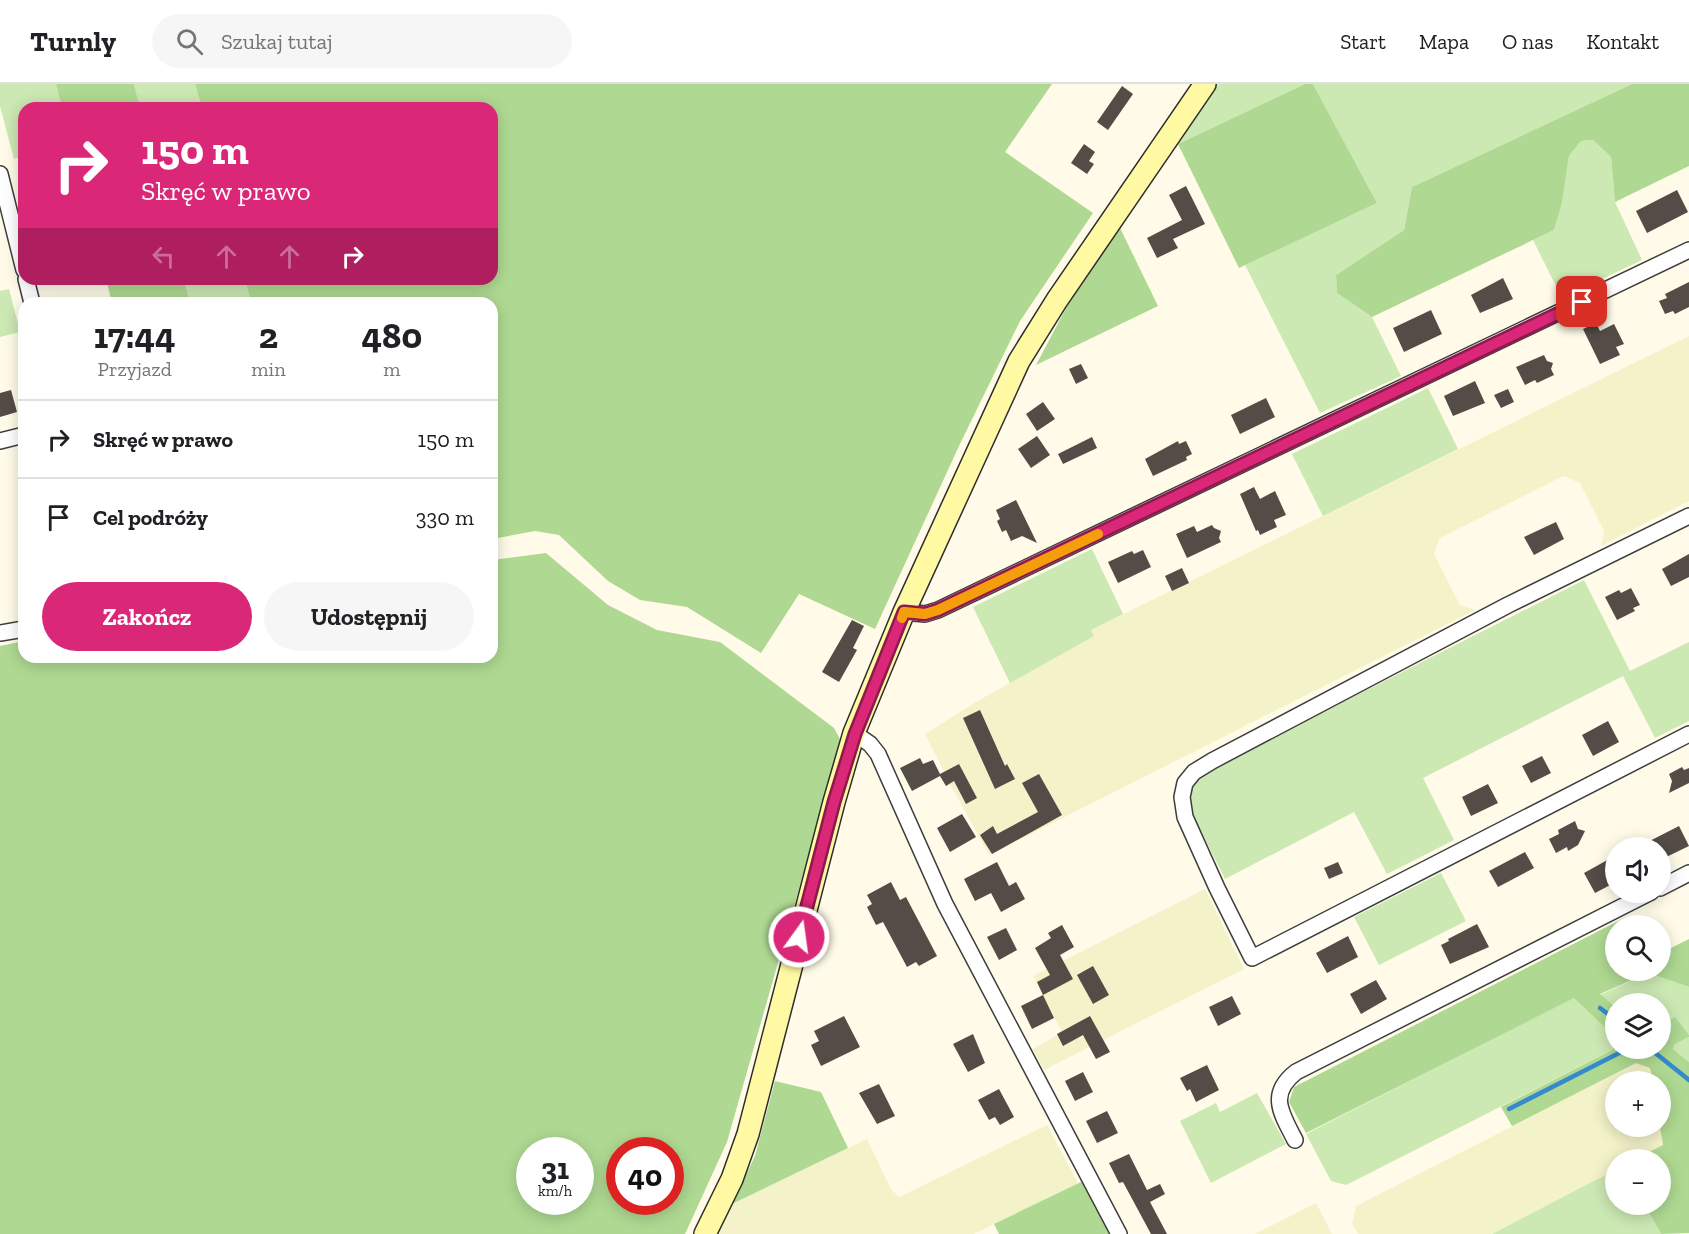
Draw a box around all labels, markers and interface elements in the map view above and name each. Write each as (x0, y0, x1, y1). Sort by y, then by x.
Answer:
search box (152, 14, 572, 68)
text: Turnly (30, 25, 116, 58)
icon: search (173, 25, 206, 58)
text: Szukaj tutaj (221, 28, 333, 55)
text: Start (1340, 29, 1386, 54)
text: Mapa (1419, 29, 1469, 54)
text: O nas (1502, 29, 1553, 54)
text: Kontakt (1586, 29, 1659, 54)
text: 150 m (141, 124, 249, 175)
icon: right (42, 126, 120, 204)
text: Skręć w prawo (141, 175, 311, 207)
icon: left (147, 240, 180, 273)
icon: ahead (210, 240, 243, 273)
icon: ahead (273, 240, 306, 273)
icon: right (336, 240, 369, 273)
pin (1556, 276, 1607, 327)
icon: arrive (1565, 285, 1598, 318)
text: 17:44 (94, 314, 175, 357)
text: 2 (259, 314, 278, 357)
text: 480 (361, 314, 422, 357)
text: Przyjazd (98, 357, 172, 381)
text: min (251, 357, 286, 381)
text: m (383, 357, 400, 381)
icon: right (42, 423, 75, 456)
text: Skręć w prawo (93, 426, 233, 453)
text: 150 m (418, 426, 474, 453)
icon: arrive (42, 501, 75, 534)
text: Cel podróży (93, 504, 208, 531)
text: 330 m (416, 504, 474, 531)
button: Zakończ (42, 582, 252, 651)
button: Udostępnij (264, 582, 474, 651)
map controls (1605, 837, 1671, 1215)
button: sound (1605, 837, 1671, 903)
position arrow (767, 905, 831, 969)
button: search (1605, 915, 1671, 981)
button: layers (1605, 993, 1671, 1059)
button: + (1605, 1071, 1671, 1137)
speed limit sign: 40 (606, 1137, 684, 1215)
button: − (1605, 1149, 1671, 1215)
text: 31 (541, 1151, 569, 1187)
text: km/h (538, 1182, 572, 1200)

